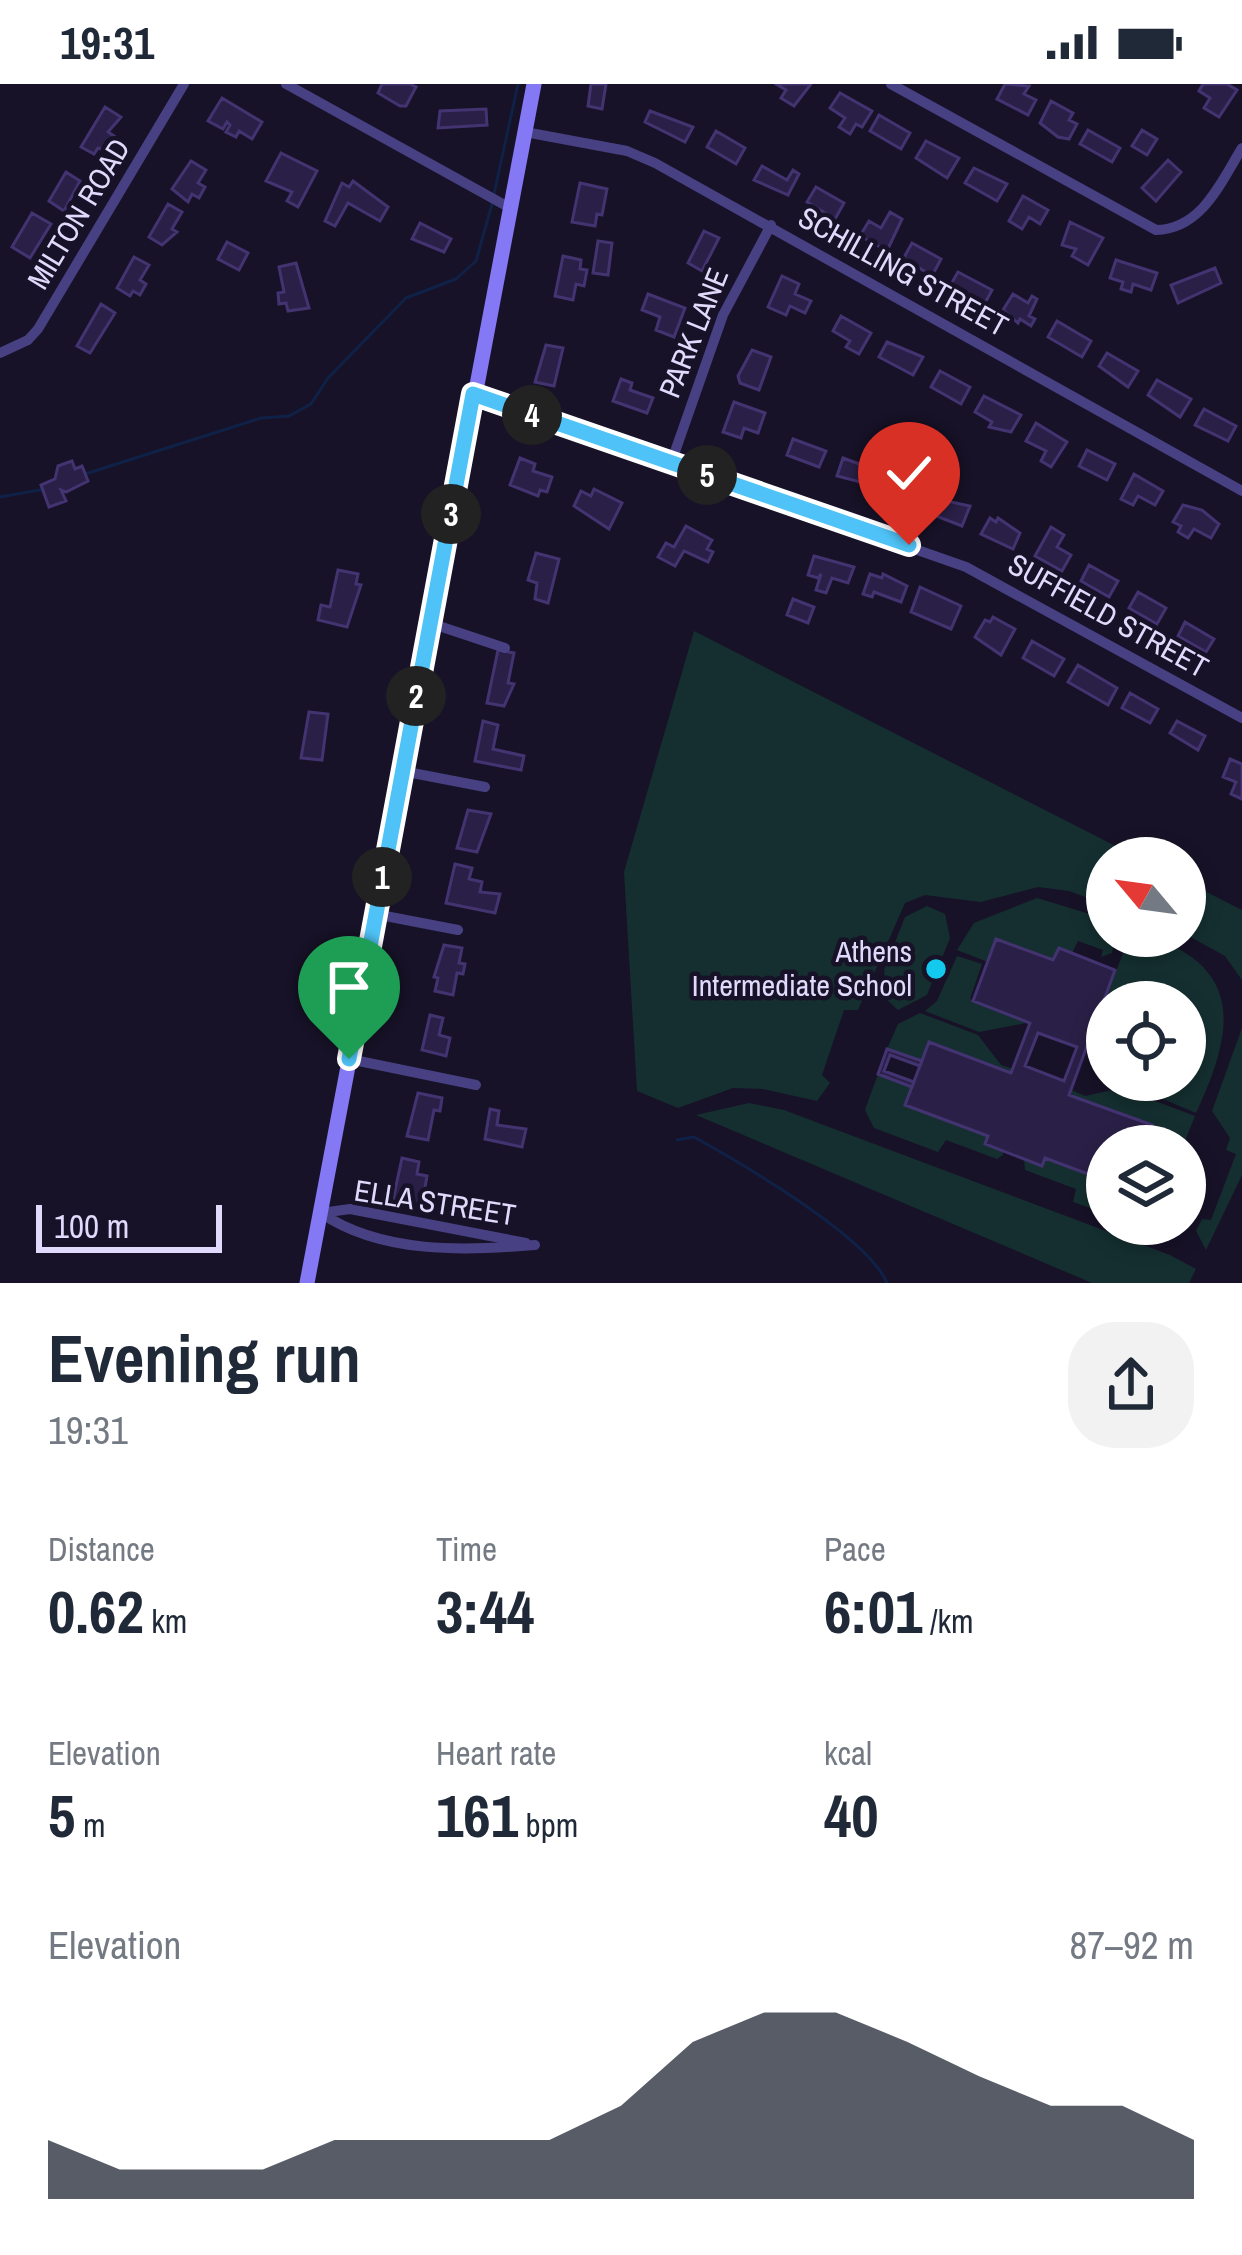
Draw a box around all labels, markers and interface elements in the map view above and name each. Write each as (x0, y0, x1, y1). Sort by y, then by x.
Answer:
text: 19:31 (60, 12, 154, 73)
street label: MILTON ROAD (18, 131, 139, 296)
street label: SCHILLING STREET (792, 197, 1015, 345)
street label: PARK LANE (649, 262, 737, 403)
pin: 4 (502, 385, 562, 445)
text: 4 (524, 393, 540, 437)
pin (858, 422, 960, 545)
icon: check (876, 440, 942, 506)
pin: 5 (677, 445, 737, 505)
text: 5 (699, 453, 715, 497)
pin: 3 (421, 484, 481, 544)
text: 3 (443, 492, 459, 536)
street label: SUFFIELD STREET (1001, 544, 1216, 687)
pin: 2 (386, 666, 446, 726)
text: 2 (408, 674, 424, 718)
north arrow (1086, 837, 1206, 957)
map controls (1086, 837, 1206, 1245)
pin: 1 (352, 847, 412, 907)
text: 1 (374, 855, 390, 899)
place label: Athens Intermediate School (692, 931, 912, 1005)
pin (298, 936, 400, 1059)
icon: arrive (316, 954, 382, 1020)
marker: Athens Intermediate School (923, 956, 949, 982)
button: locate (1086, 981, 1206, 1101)
button: layers (1086, 1125, 1206, 1245)
street label: ELLA STREET (352, 1170, 519, 1234)
scale bar (36, 1199, 222, 1252)
text: 100 m (54, 1204, 129, 1248)
text: Evening run (48, 1314, 361, 1403)
button: share (1068, 1322, 1194, 1448)
text: 19:31 (48, 1404, 128, 1456)
text: Distance (48, 1527, 155, 1571)
text: Time (436, 1527, 497, 1571)
text: Pace (824, 1527, 886, 1571)
text: 0.62 (48, 1571, 144, 1652)
text: 3:44 (436, 1571, 534, 1652)
text: 6:01 (824, 1571, 922, 1652)
text: km (144, 1599, 187, 1643)
text: /km (922, 1599, 974, 1643)
text: Elevation (48, 1731, 161, 1775)
text: Heart rate (436, 1731, 556, 1775)
text: kcal (824, 1731, 872, 1775)
text: 5 (48, 1775, 75, 1856)
text: 161 (436, 1775, 518, 1856)
text: 40 (824, 1775, 879, 1856)
text: m (75, 1803, 105, 1847)
text: bpm (518, 1803, 578, 1847)
text: Elevation (48, 1919, 181, 1971)
text: 87–92 m (1070, 1919, 1194, 1971)

